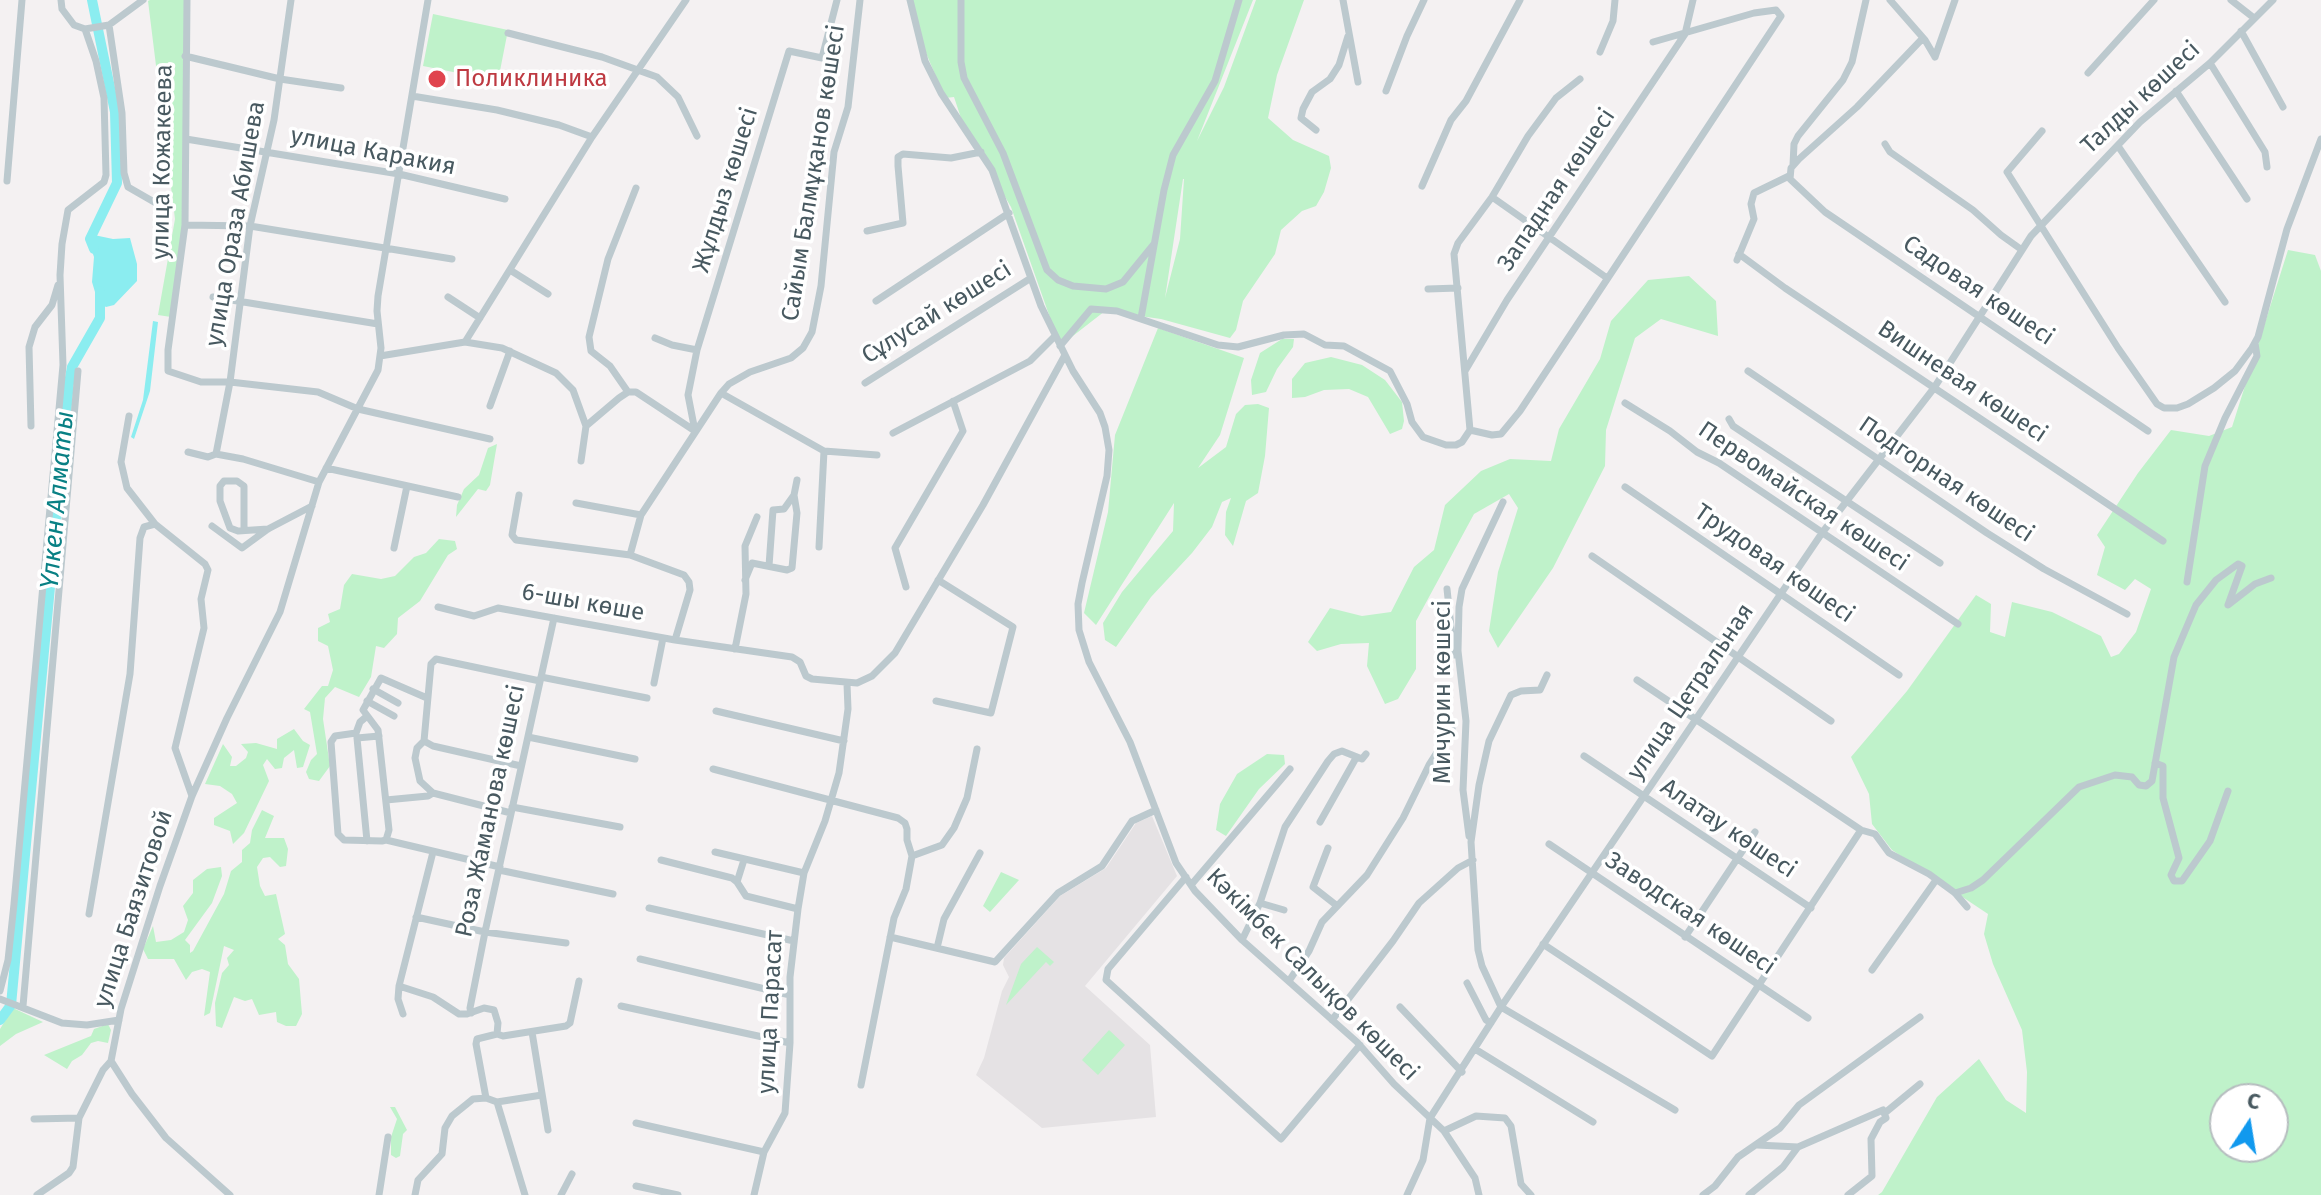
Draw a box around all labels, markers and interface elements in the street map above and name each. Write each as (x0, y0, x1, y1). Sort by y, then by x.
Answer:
street label: Сайым Балмұқанов көшесі (776, 23, 852, 323)
street label: Талды көшесі (2076, 36, 2206, 160)
street label: улица Кожакеева (147, 64, 179, 260)
place label: Поликлиника (455, 65, 608, 93)
marker: Поликлиника (426, 68, 448, 90)
street label: улица Ораза Абишева (200, 99, 272, 349)
street label: Западная көшесі (1492, 103, 1622, 277)
street label: Жұлдыз көшесі (687, 104, 765, 276)
street label: улица Каракия (288, 122, 458, 182)
street label: Садовая көшесі (1897, 230, 2059, 352)
street label: Сұлусай көшесі (857, 255, 1017, 371)
street label: Вишневая көшесі (1872, 315, 2052, 449)
water label: Үлкен Алматы (35, 410, 81, 590)
street label: Подгорная көшесі (1853, 411, 2039, 549)
street label: Первомайская көшесі (1692, 416, 1914, 578)
street label: Трудовая көшесі (1689, 498, 1859, 630)
street label: 6-шы көше (519, 578, 647, 628)
street label: улица Цетральная (1621, 598, 1761, 786)
street label: Мичурин көшесі (1429, 600, 1457, 784)
street label: Роза Жаманова көшесі (450, 682, 532, 940)
street label: Алатау көшесі (1655, 773, 1801, 885)
street label: улица Баязитовой (88, 807, 180, 1011)
street label: Заводская көшесі (1599, 846, 1781, 982)
street label: Кәкімбек Салықов көшесі (1200, 863, 1424, 1087)
street label: улица Парасат (752, 929, 790, 1095)
north arrow (2209, 1083, 2289, 1163)
text: С (2245, 1086, 2263, 1116)

